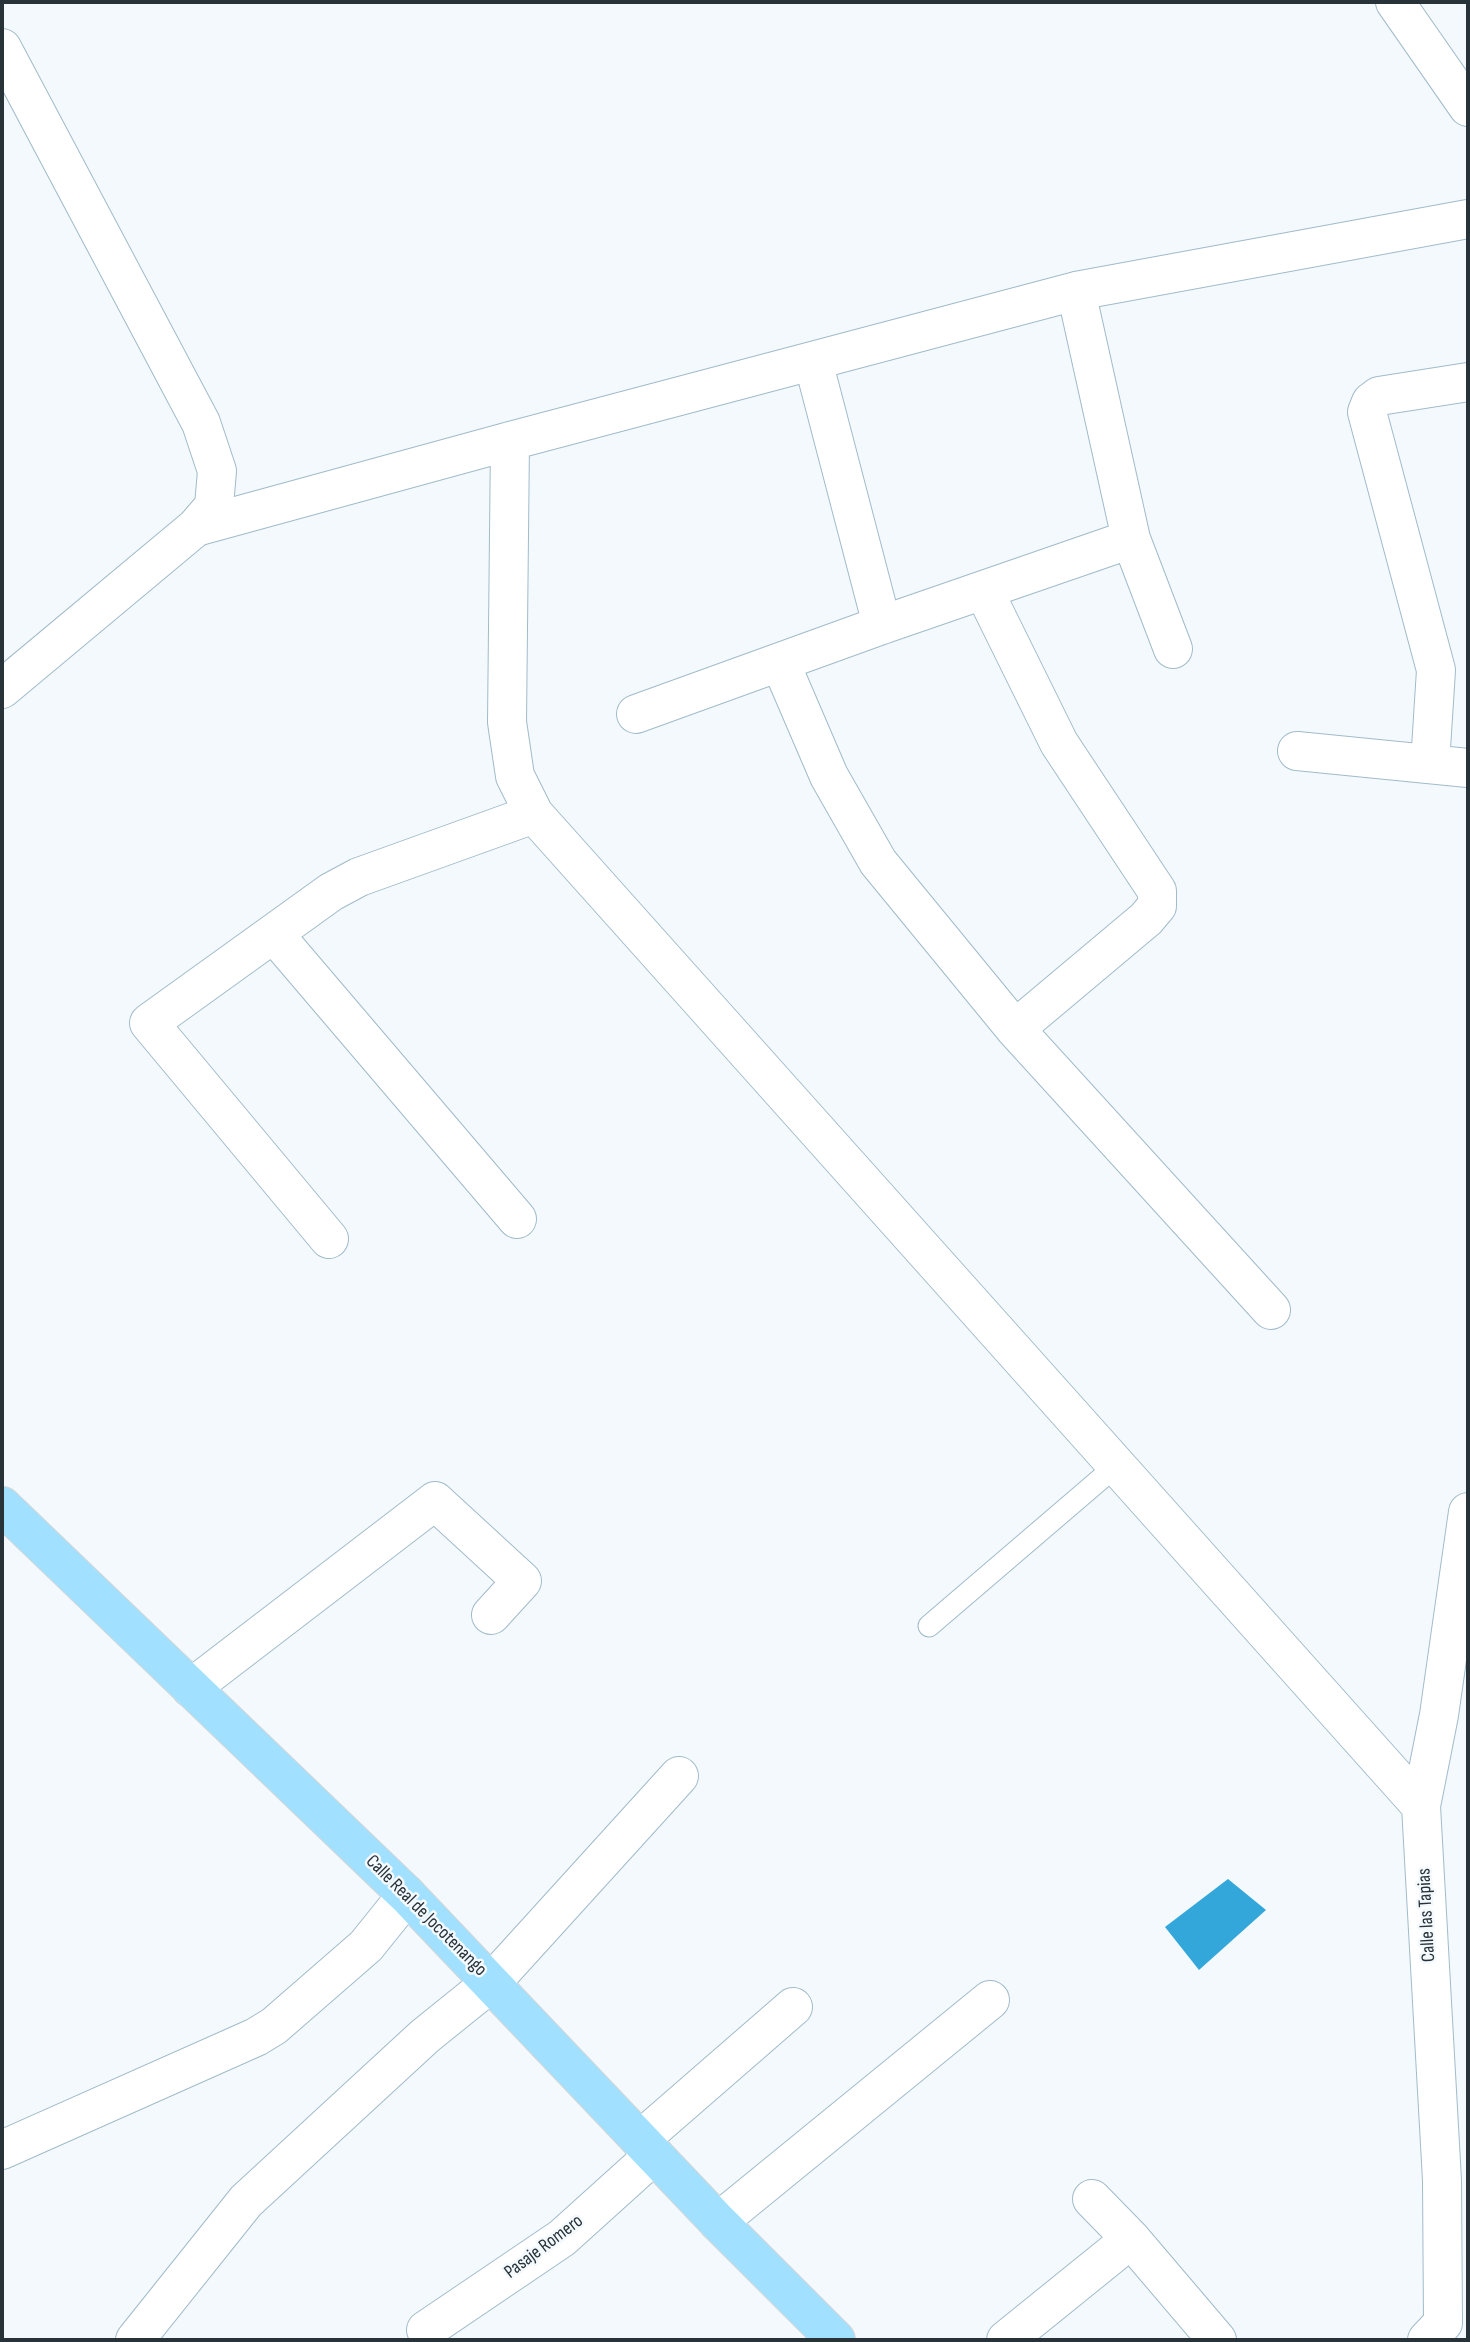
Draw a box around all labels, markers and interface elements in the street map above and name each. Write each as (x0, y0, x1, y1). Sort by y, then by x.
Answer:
street label: Calle Real de Jocotenango (361, 1851, 491, 1981)
street label: Calle las Tapias (1413, 1867, 1441, 1963)
street label: Pasaje Romero (500, 2210, 588, 2284)

